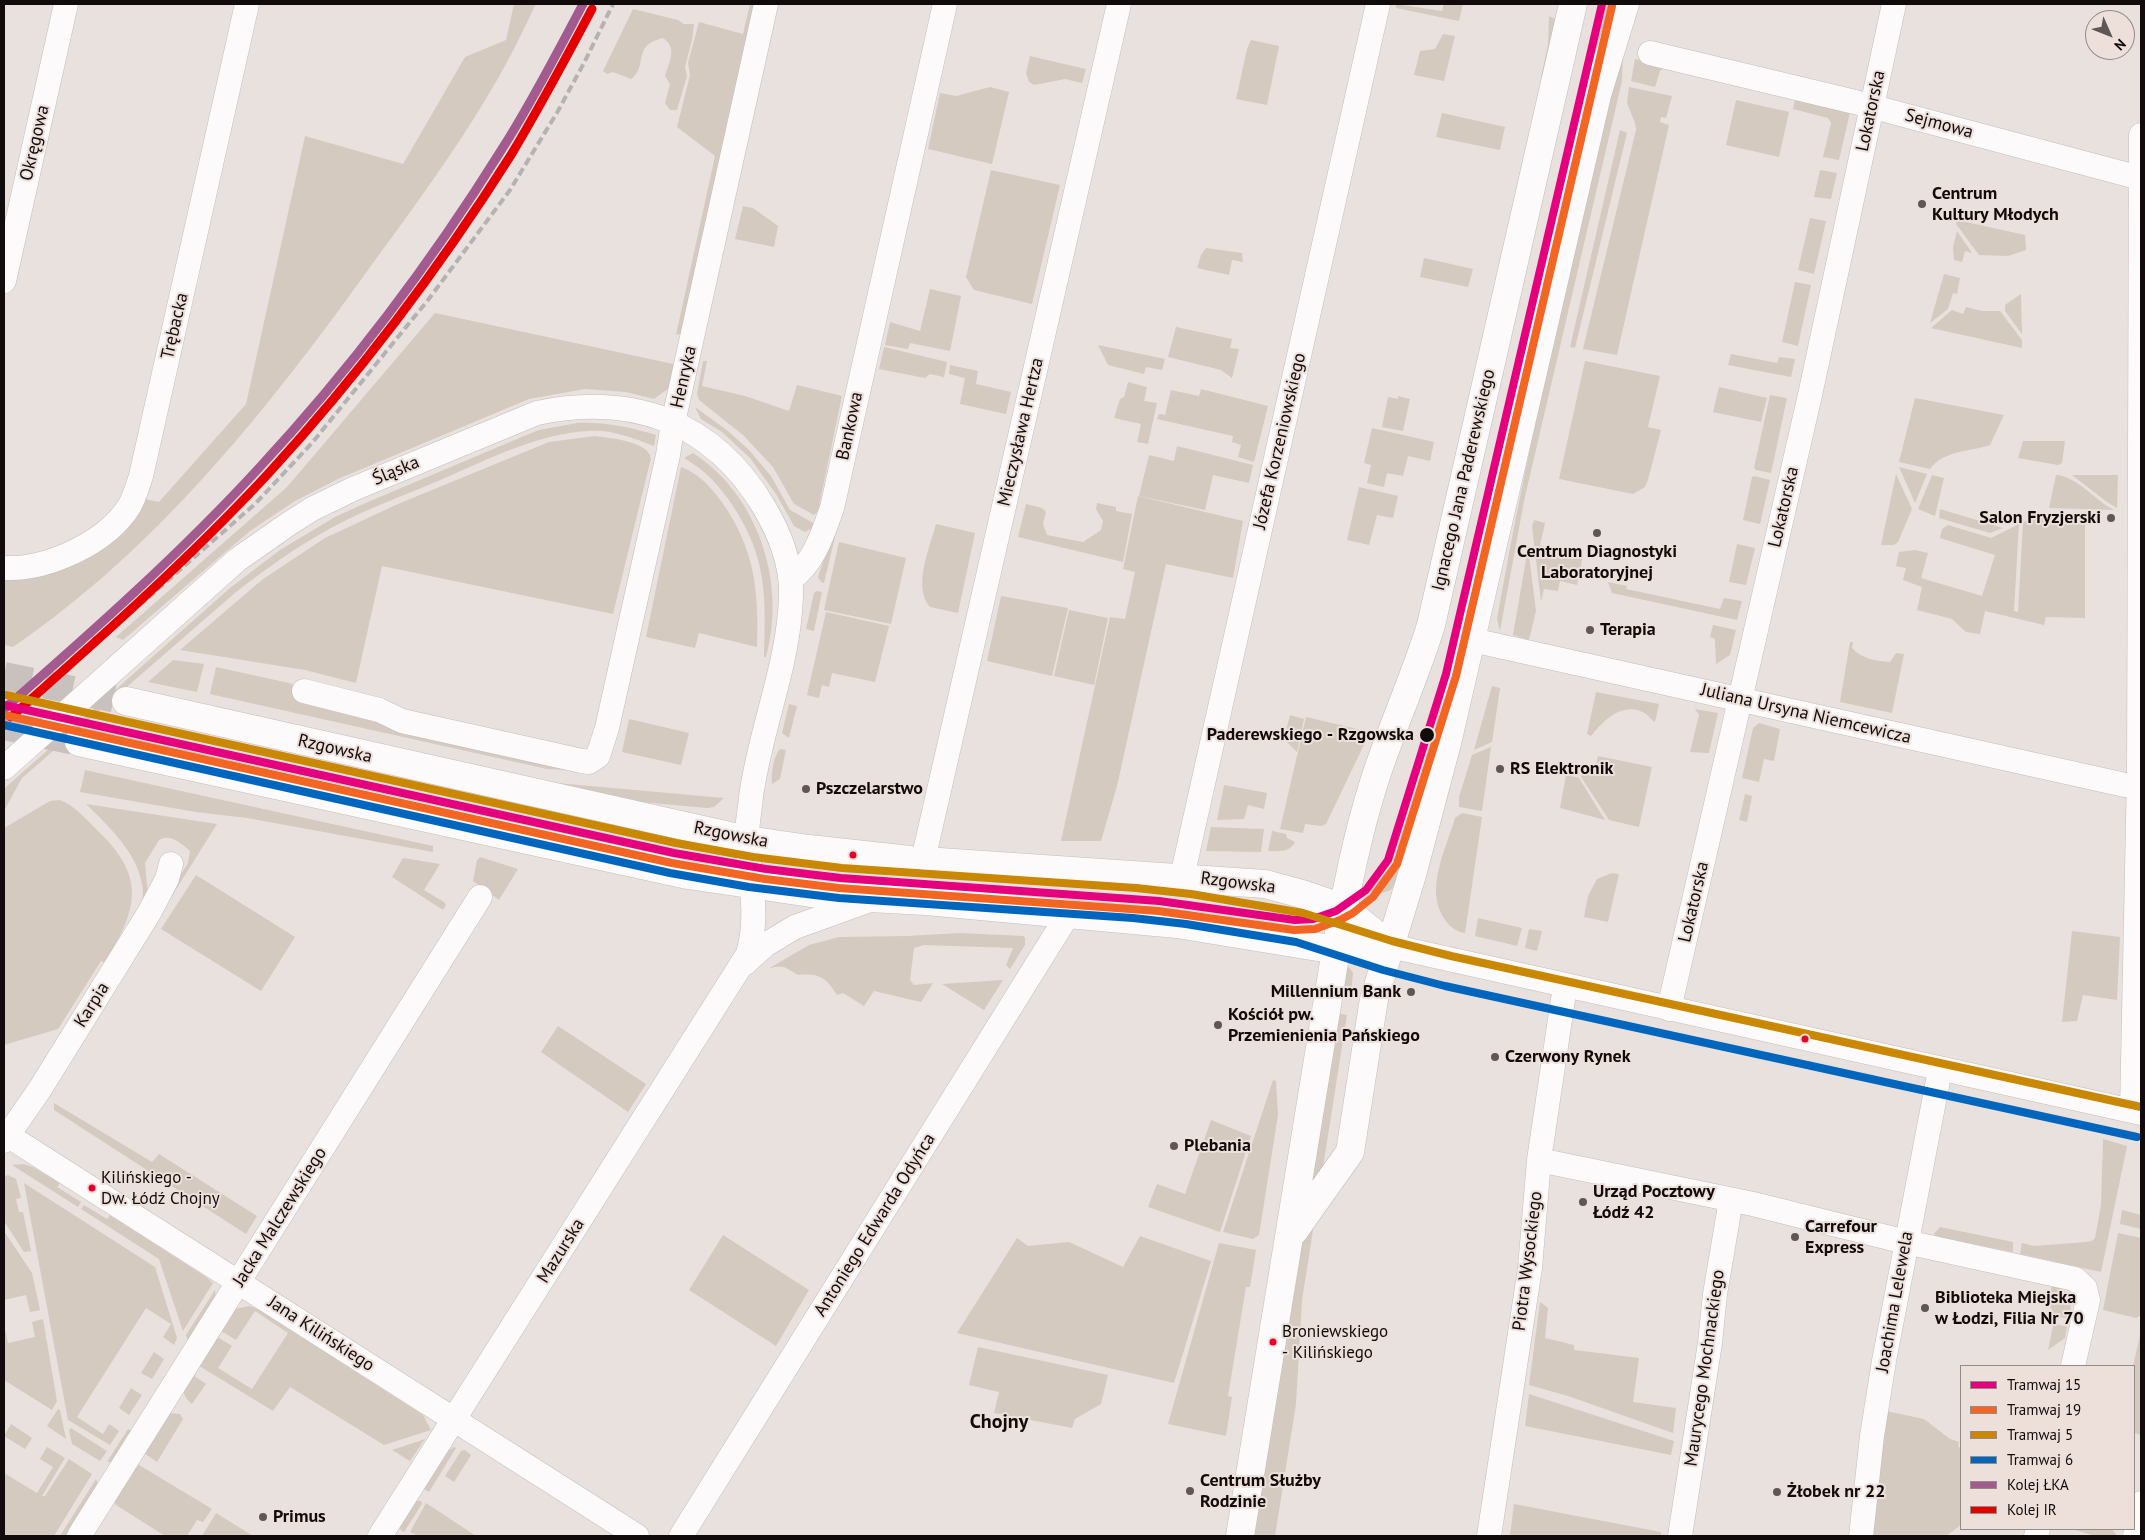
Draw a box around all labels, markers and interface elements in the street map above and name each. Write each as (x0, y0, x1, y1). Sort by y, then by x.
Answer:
north arrow (2085, 10, 2135, 60)
text: N (2110, 35, 2130, 54)
street label: Lokatorska (1852, 69, 1890, 153)
street label: Okręgowa (16, 103, 54, 183)
street label: Sejmowa (1903, 105, 1975, 143)
place label: Centrum Kultury Młodych (1932, 183, 2059, 225)
marker: Centrum Kultury Młodych (1916, 198, 1928, 210)
street label: Trębacka (157, 291, 193, 361)
street label: Henryka (666, 344, 702, 410)
street label: Józefa Korzeniowskiego (1249, 351, 1311, 531)
street label: Mieczysława Hertza (993, 356, 1049, 508)
street label: Ignacego Jana Paderewskiego (1428, 367, 1500, 593)
street label: Bankowa (832, 390, 868, 462)
street label: Śląska (369, 452, 423, 490)
street label: Lokatorska (1764, 465, 1804, 549)
place label: Salon Fryzjerski (1979, 507, 2101, 529)
marker: Salon Fryzjerski (2105, 512, 2117, 524)
marker: Centrum Diagnostyki Laboratoryjnej (1591, 527, 1603, 539)
place label: Centrum Diagnostyki Laboratoryjnej (1517, 541, 1677, 584)
place label: Terapia (1600, 619, 1656, 641)
marker: Terapia (1584, 624, 1596, 636)
street label: Juliana Ursyna Niemcewicza (1699, 679, 1913, 749)
place label: Paderewskiego - Rzgowska (1207, 724, 1414, 746)
marker: Paderewskiego - Rzgowska (1418, 726, 1436, 744)
street label: Rzgowska (296, 730, 374, 768)
place label: RS Elektronik (1510, 758, 1613, 780)
marker: RS Elektronik (1494, 763, 1506, 775)
place label: Pszczelarstwo (816, 778, 923, 800)
marker: Pszczelarstwo (800, 783, 812, 795)
street label: Rzgowska (692, 817, 770, 853)
unlabelled marker (848, 850, 858, 860)
street label: Lokatorska (1674, 860, 1714, 944)
street label: Rzgowska (1199, 868, 1277, 898)
street label: Karpia (70, 978, 114, 1032)
place label: Millennium Bank (1271, 981, 1401, 1003)
marker: Millennium Bank (1405, 986, 1417, 998)
place label: Kościół pw. Przemienienia Pańskiego (1228, 1004, 1420, 1046)
marker: Kościół pw. Przemienienia Pańskiego (1212, 1019, 1224, 1031)
unlabelled marker (1800, 1034, 1810, 1044)
place label: Czerwony Rynek (1505, 1046, 1631, 1068)
marker: Czerwony Rynek (1489, 1051, 1501, 1063)
street label: Antoniego Edwarda Odyńca (810, 1129, 940, 1321)
place label: Plebania (1184, 1135, 1251, 1157)
marker: Plebania (1168, 1140, 1180, 1152)
street label: Jacka Malczewskiego (228, 1143, 332, 1291)
place label: Kilińskiego - Dw. Łódź Chojny (101, 1168, 220, 1208)
place label: Urząd Pocztowy Łódź 42 (1593, 1181, 1715, 1224)
marker: Kilińskiego - Dw. Łódź Chojny (87, 1183, 97, 1193)
street label: Piotra Wysockiego (1509, 1190, 1547, 1332)
marker: Urząd Pocztowy Łódź 42 (1577, 1196, 1589, 1208)
street label: Mazurska (533, 1215, 589, 1287)
place label: Carrefour Express (1805, 1216, 1877, 1258)
street label: Joachima Lelewela (1872, 1230, 1918, 1374)
marker: Carrefour Express (1789, 1231, 1801, 1243)
street label: Maurycego Mochnackiego (1680, 1268, 1730, 1468)
place label: Biblioteka Miejska w Łodzi, Filia Nr 70 (1935, 1287, 2084, 1330)
street label: Jana Kilińskiego (264, 1292, 378, 1376)
marker: Biblioteka Miejska w Łodzi, Filia Nr 70 (1919, 1302, 1931, 1314)
place label: Broniewskiego - Kilińskiego (1282, 1322, 1388, 1362)
marker: Broniewskiego - Kilińskiego (1268, 1337, 1278, 1347)
legend (1960, 1365, 2135, 1530)
text: Tramwaj 15 (2007, 1375, 2081, 1394)
text: Tramwaj 19 (2007, 1400, 2081, 1419)
district label: Chojny (970, 1410, 1028, 1434)
text: Tramwaj 5 (2007, 1425, 2073, 1444)
text: Tramwaj 6 (2007, 1450, 2073, 1469)
place label: Centrum Służby Rodzinie (1200, 1470, 1321, 1512)
text: Kolej ŁKA (2007, 1475, 2069, 1494)
place label: Żłobek nr 22 (1787, 1481, 1885, 1503)
marker: Centrum Służby Rodzinie (1184, 1485, 1196, 1497)
marker: Żłobek nr 22 (1771, 1486, 1783, 1498)
text: Kolej IR (2007, 1500, 2057, 1519)
place label: Primus (273, 1506, 326, 1528)
marker: Primus (257, 1511, 269, 1523)

